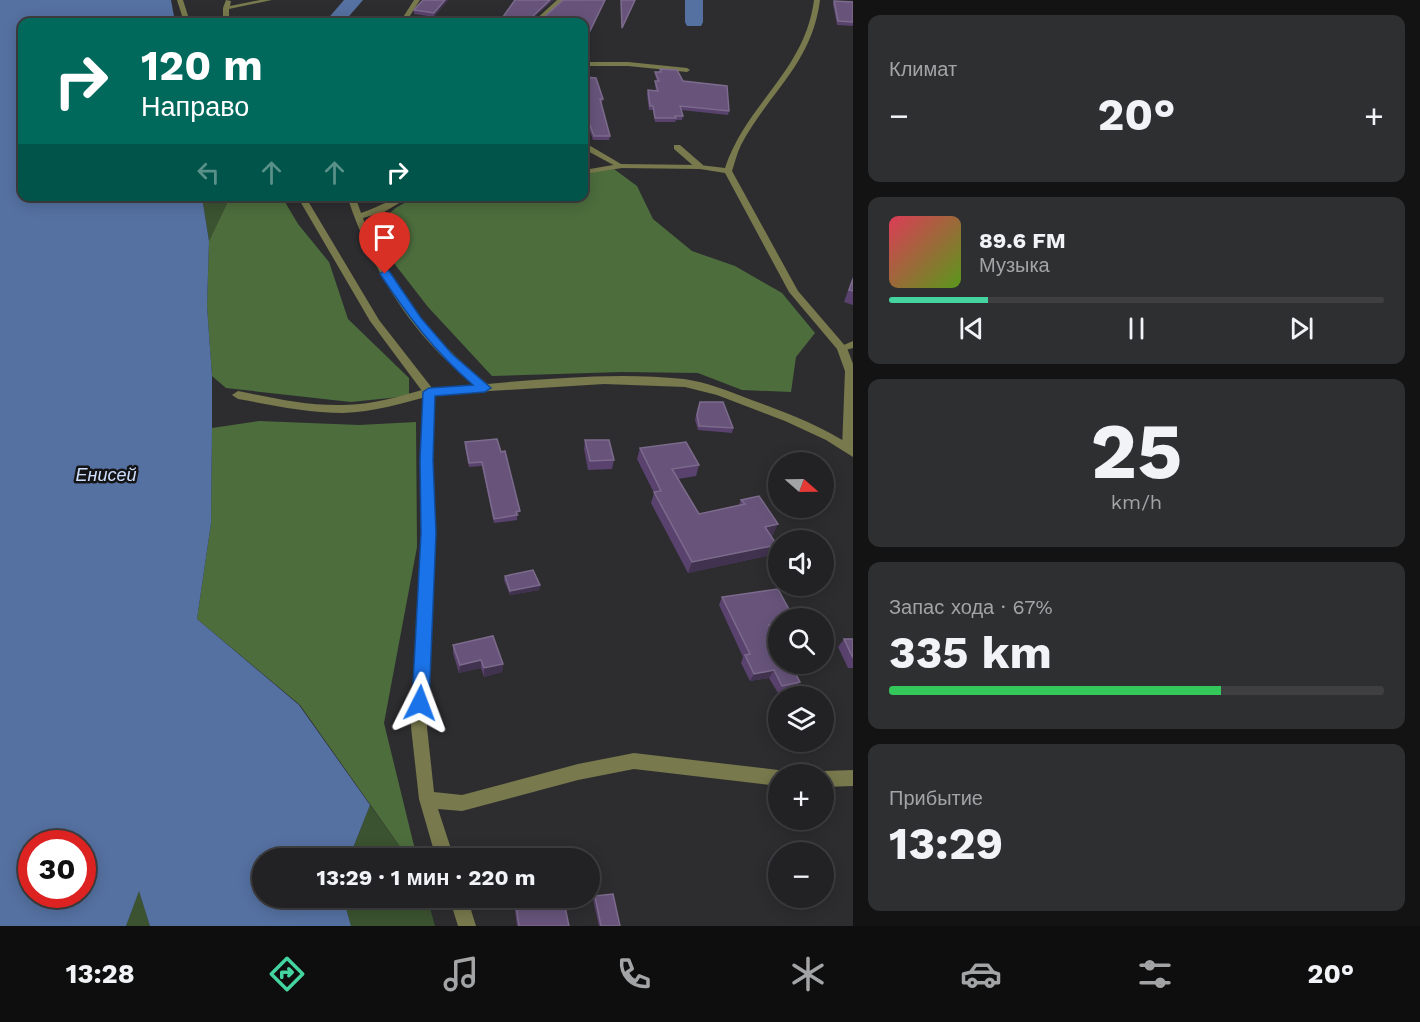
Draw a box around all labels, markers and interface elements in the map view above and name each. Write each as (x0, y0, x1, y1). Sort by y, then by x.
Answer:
text: 120 m (141, 41, 263, 90)
icon: right (42, 42, 120, 120)
text: Климат (889, 57, 957, 81)
text: 20° (1097, 88, 1176, 141)
text: Направо (141, 91, 249, 123)
text: − (889, 96, 909, 135)
text: + (1364, 96, 1384, 135)
icon: left (192, 156, 225, 189)
icon: ahead (255, 156, 288, 189)
icon: ahead (318, 156, 351, 189)
icon: right (381, 156, 414, 189)
pin (359, 212, 410, 274)
icon: arrive (368, 221, 401, 254)
text: 89.6 FM (979, 228, 1066, 253)
text: Музыка (979, 253, 1050, 277)
icon: previous (955, 312, 988, 345)
icon: pause (1120, 312, 1153, 345)
icon: next (1285, 312, 1318, 345)
text: 25 (1091, 405, 1182, 497)
north arrow (768, 452, 834, 518)
map controls (768, 452, 834, 908)
water label: Енисей (76, 464, 136, 485)
text: km/h (1111, 490, 1162, 514)
button: sound (768, 530, 834, 596)
text: Запас хода · 67% (889, 595, 1053, 619)
button: search (768, 608, 834, 674)
text: 335 km (889, 626, 1052, 679)
position arrow (388, 671, 452, 735)
button: layers (768, 686, 834, 752)
button: + (768, 764, 834, 830)
text: Прибытие (889, 786, 983, 810)
text: 13:29 (889, 817, 1003, 870)
speed limit sign: 30 (18, 830, 96, 908)
button: − (768, 842, 834, 908)
text: 13:29 · 1 мин · 220 m (316, 865, 536, 890)
icon: directions (266, 953, 308, 995)
icon: music (440, 953, 482, 995)
icon: phone (613, 953, 655, 995)
icon: climate (787, 953, 829, 995)
icon: car (960, 953, 1002, 995)
icon: filters (1134, 953, 1176, 995)
text: 13:28 (66, 958, 135, 990)
text: 20° (1307, 958, 1354, 990)

